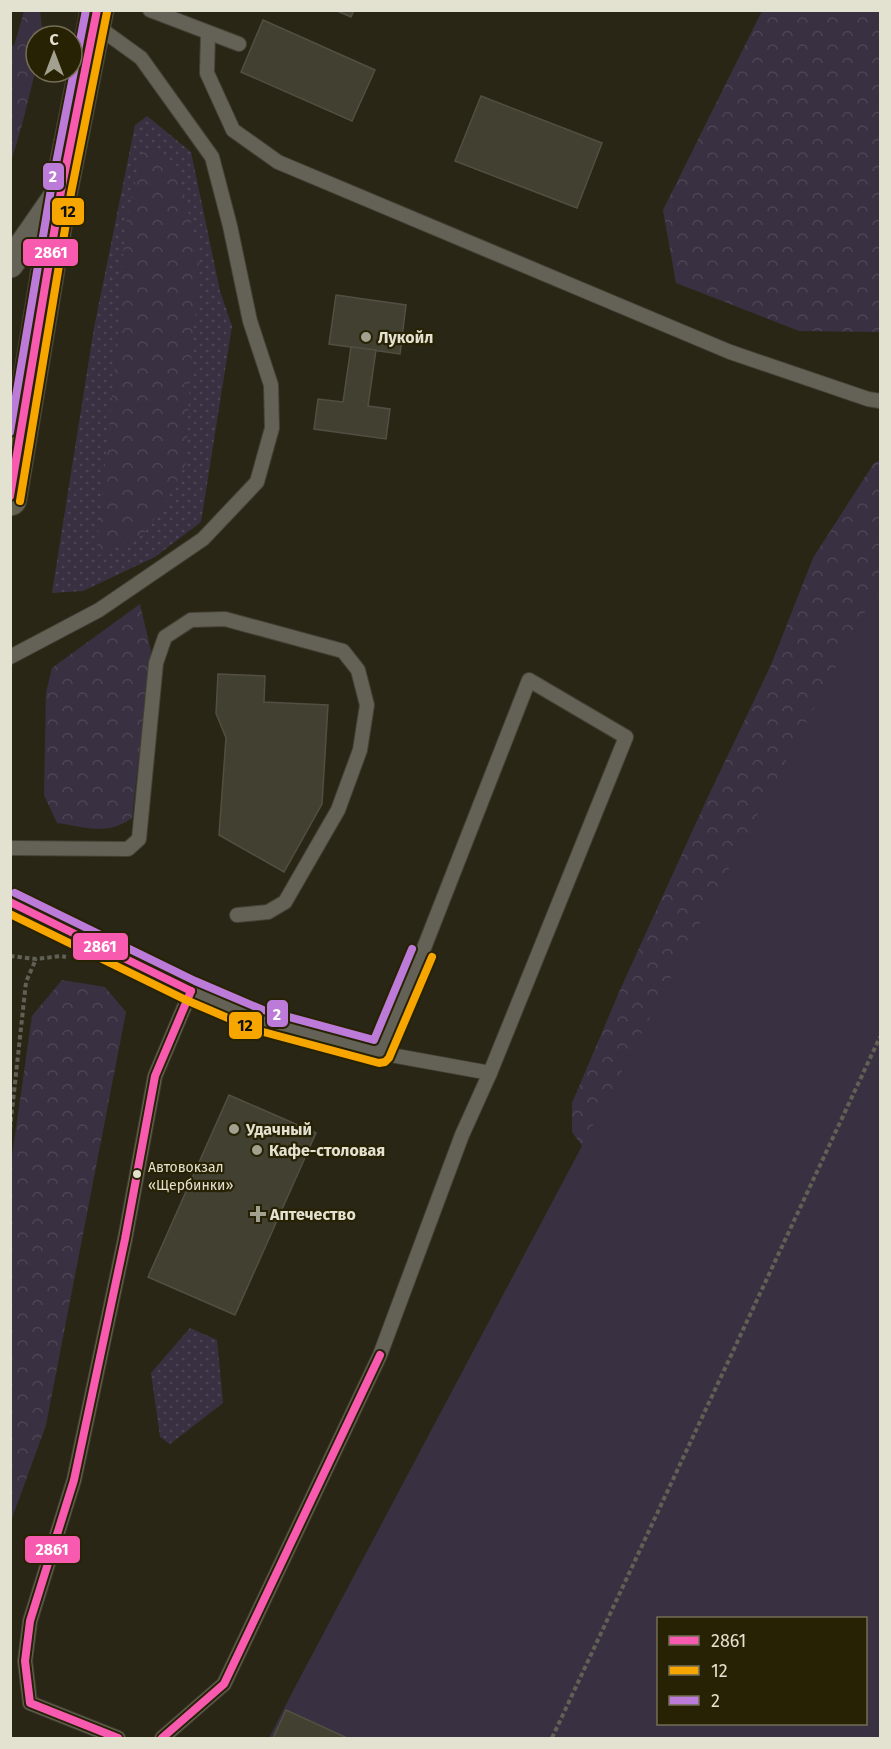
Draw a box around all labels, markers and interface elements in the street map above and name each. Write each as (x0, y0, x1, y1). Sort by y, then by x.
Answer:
north arrow (24, 24, 84, 84)
text: С (49, 30, 59, 49)
line badge: 2 (42, 162, 65, 191)
text: 2 (49, 167, 57, 186)
line badge: 12 (51, 197, 85, 226)
text: 12 (60, 202, 76, 221)
line badge: 2861 (22, 238, 79, 267)
text: 2861 (34, 243, 68, 262)
place label: Лукойл (378, 328, 433, 347)
marker: Лукойл (359, 330, 373, 344)
line badge: 2861 (72, 932, 129, 961)
text: 2861 (83, 937, 117, 956)
line badge: 2 (266, 999, 289, 1028)
text: 2 (273, 1005, 281, 1024)
line badge: 12 (228, 1011, 263, 1040)
text: 12 (237, 1016, 253, 1035)
place label: Удачный (245, 1120, 312, 1139)
marker: Удачный (227, 1122, 241, 1136)
place label: Кафе-столовая (269, 1141, 385, 1160)
marker: Кафе-столовая (250, 1143, 264, 1157)
place label: Автовокзал «Щербинки» (148, 1159, 233, 1194)
marker: Автовокзал «Щербинки» (131, 1168, 143, 1180)
place label: Аптечество (269, 1205, 356, 1224)
marker: Аптечество (251, 1207, 265, 1221)
line badge: 2861 (24, 1535, 81, 1564)
text: 2861 (35, 1540, 69, 1559)
legend (657, 1617, 867, 1725)
text: 2861 (711, 1630, 746, 1652)
text: 12 (711, 1660, 728, 1682)
text: 2 (711, 1690, 720, 1712)

